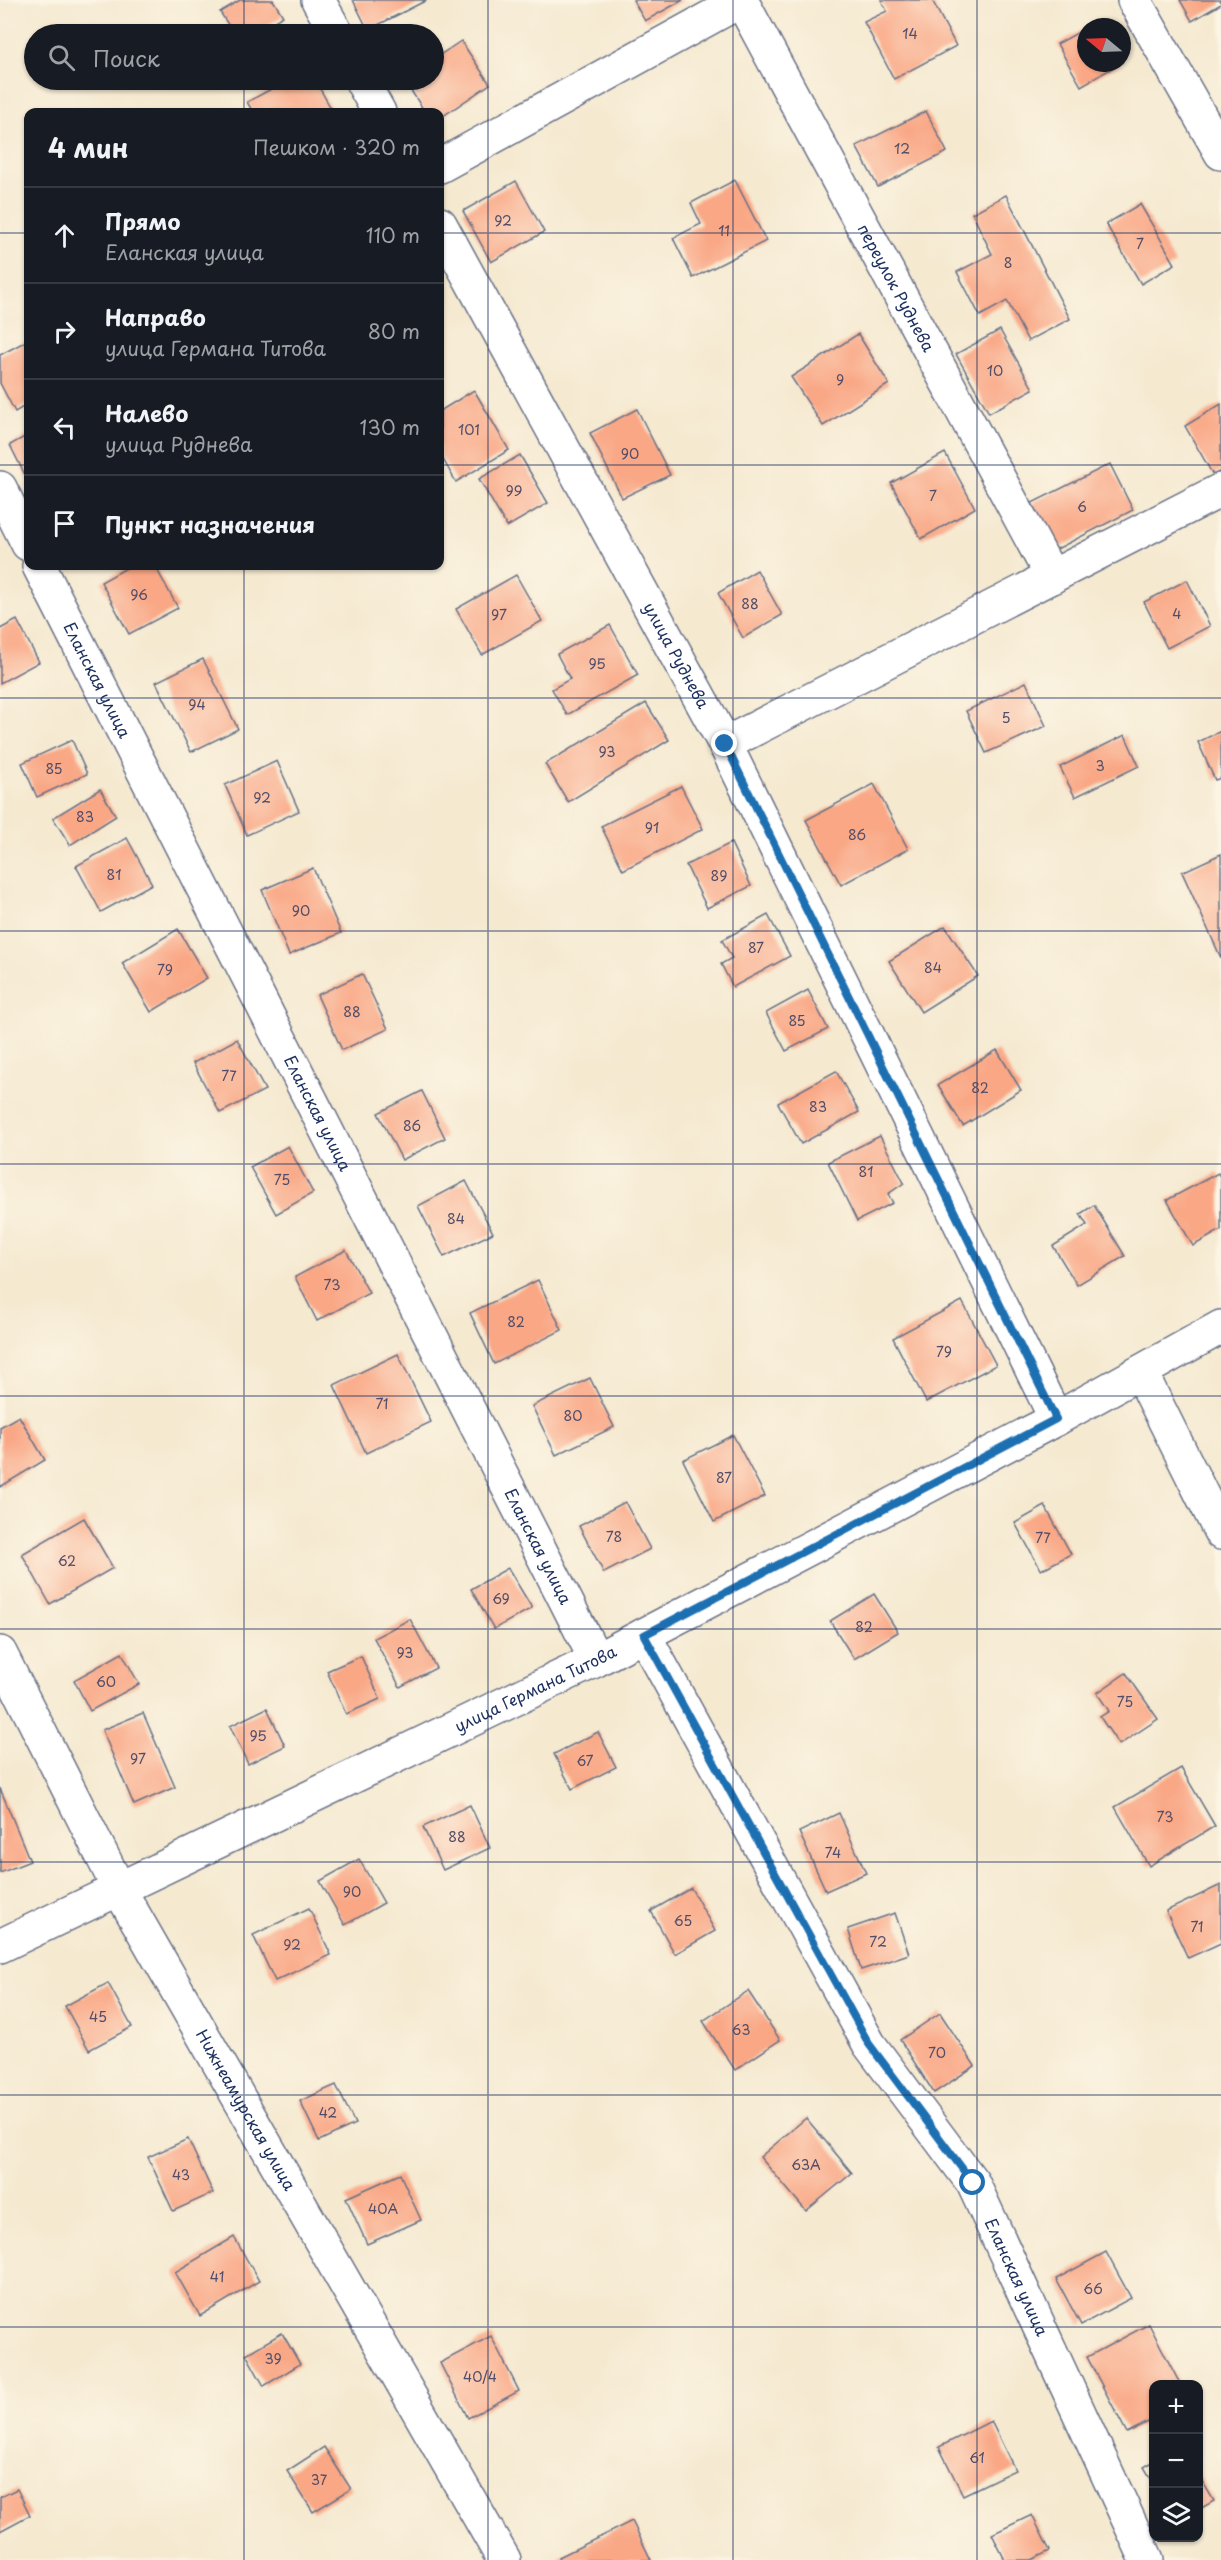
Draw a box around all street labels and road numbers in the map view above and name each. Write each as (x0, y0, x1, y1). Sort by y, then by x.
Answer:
street label: переулок Руднева (853, 219, 941, 356)
street label: улица Руднева (638, 597, 716, 713)
street label: Еланская улица (58, 618, 138, 742)
street label: Еланская улица (279, 1051, 358, 1175)
street label: Еланская улица (499, 1484, 579, 1608)
street label: улица Германа Титова (450, 1639, 620, 1737)
street label: Нижнеамурская улица (191, 2024, 302, 2195)
street label: Еланская улица (980, 2214, 1055, 2339)

